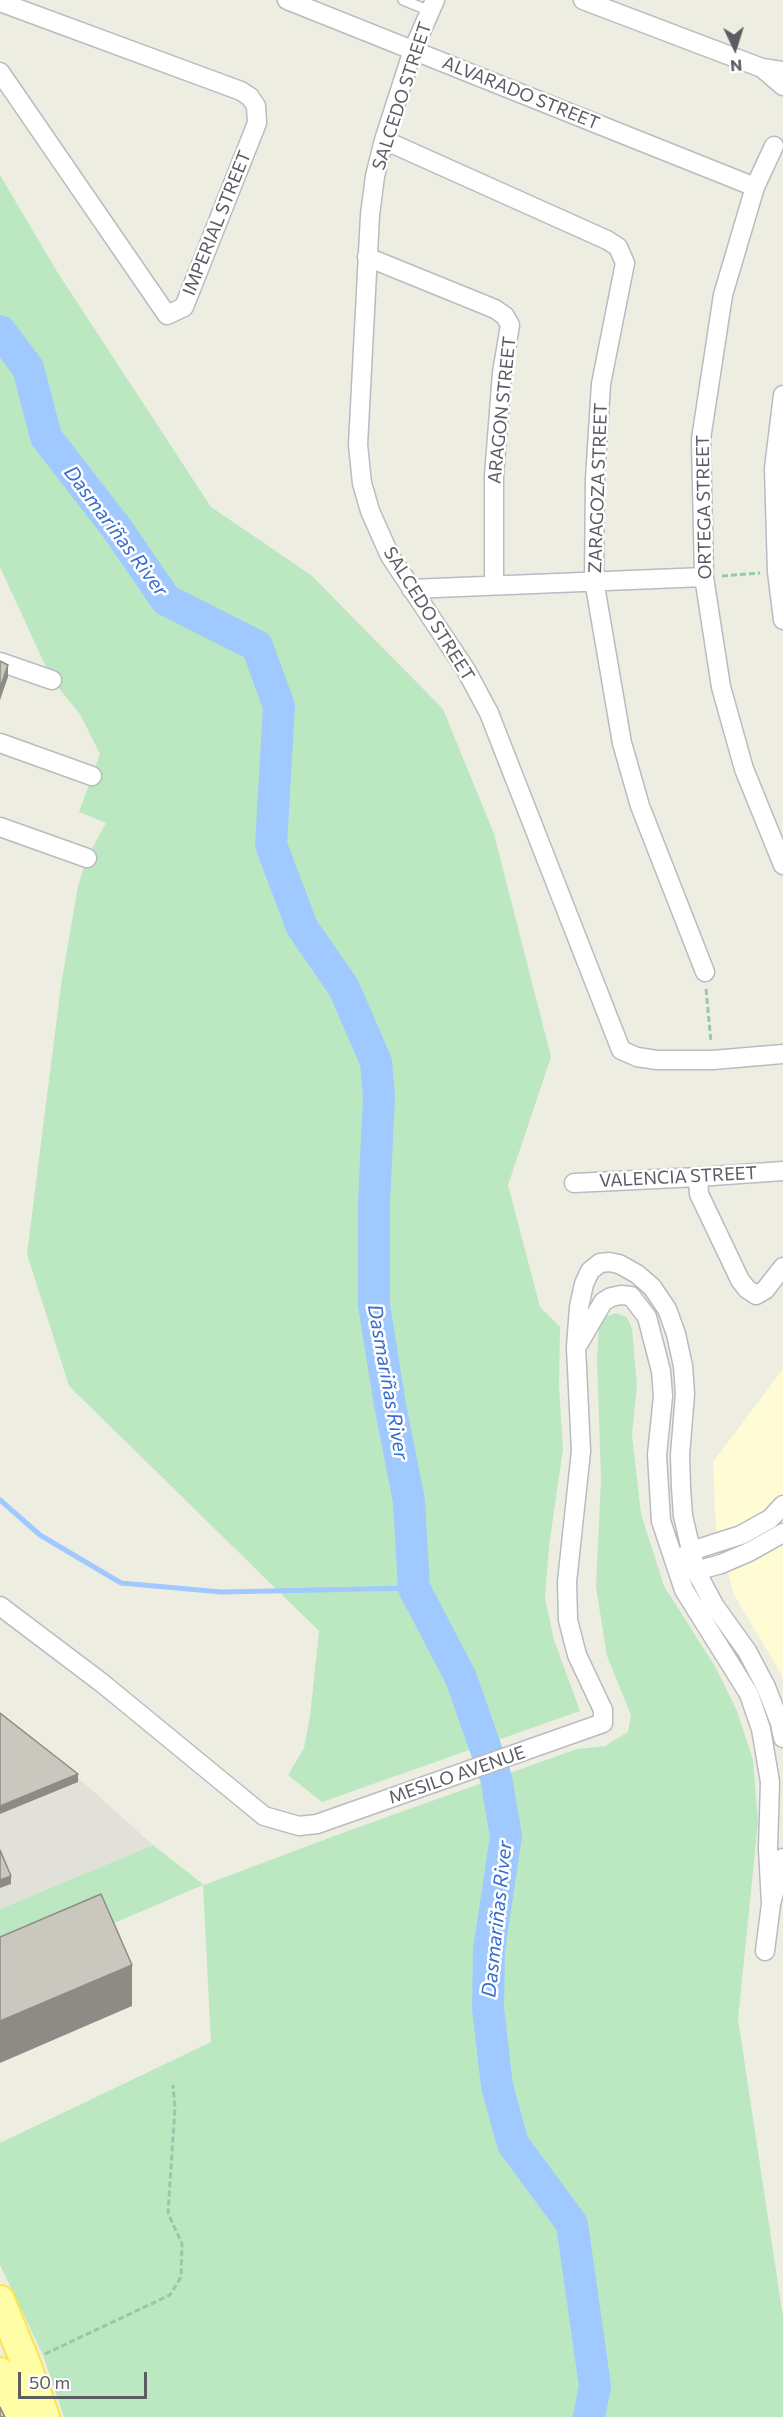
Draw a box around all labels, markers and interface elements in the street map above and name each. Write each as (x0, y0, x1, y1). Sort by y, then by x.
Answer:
north arrow (705, 18, 765, 78)
street label: SALCEDO STREET (368, 19, 436, 173)
street label: ALVARADO STREET (439, 52, 603, 134)
text: N (730, 57, 743, 76)
street label: IMPERIAL STREET (178, 147, 256, 299)
street label: ARAGON STREET (484, 335, 520, 485)
street label: ZARAGOZA STREET (584, 402, 612, 574)
street label: ORTEGA STREET (692, 435, 716, 579)
water label: Dasmariñas River (59, 461, 173, 601)
street label: SALCEDO STREET (379, 543, 479, 685)
street label: VALENCIA STREET (599, 1162, 757, 1192)
water label: Dasmariñas River (363, 1302, 413, 1462)
street label: MESILO AVENUE (386, 1741, 528, 1809)
water label: Dasmariñas River (477, 1840, 517, 1998)
scale bar (21, 2360, 150, 2398)
text: 50 m (29, 2371, 70, 2393)

